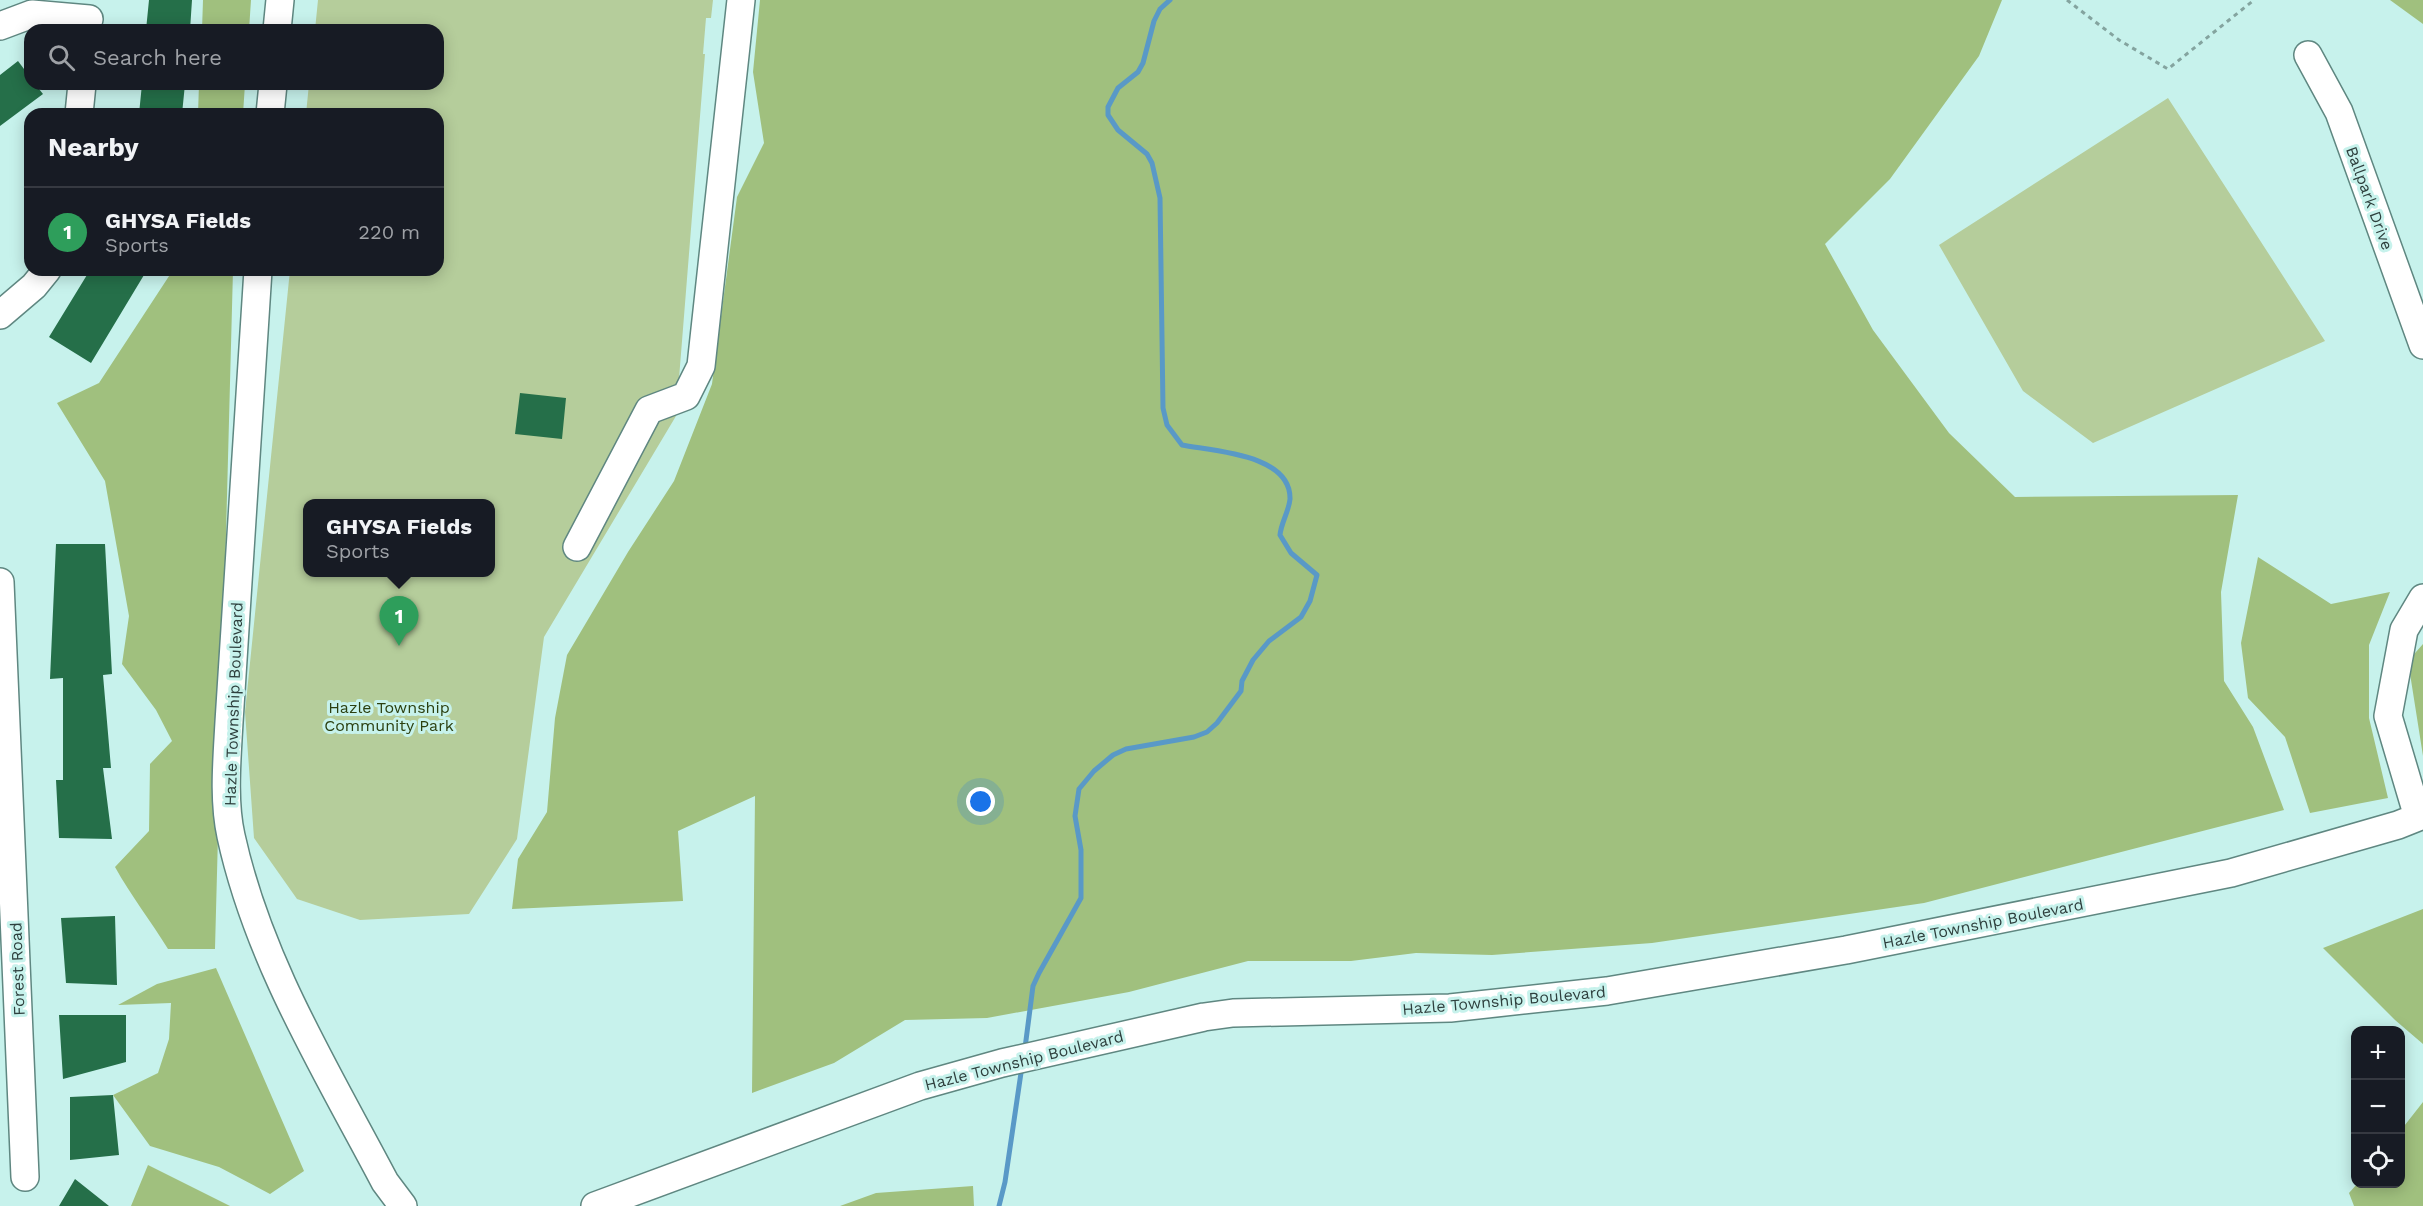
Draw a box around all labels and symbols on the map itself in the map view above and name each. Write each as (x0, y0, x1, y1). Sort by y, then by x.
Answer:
street label: Ballpark Drive (2342, 144, 2397, 253)
pin: 1 (380, 596, 418, 646)
street label: Hazle Township Boulevard (220, 602, 247, 806)
park label: Hazle Township Community Park (324, 698, 454, 735)
your location (966, 787, 995, 816)
street label: Hazle Township Boulevard (1881, 895, 2085, 952)
street label: Forest Road (6, 922, 29, 1016)
street label: Hazle Township Boulevard (1401, 982, 1607, 1019)
street label: Hazle Township Boulevard (923, 1027, 1126, 1094)

